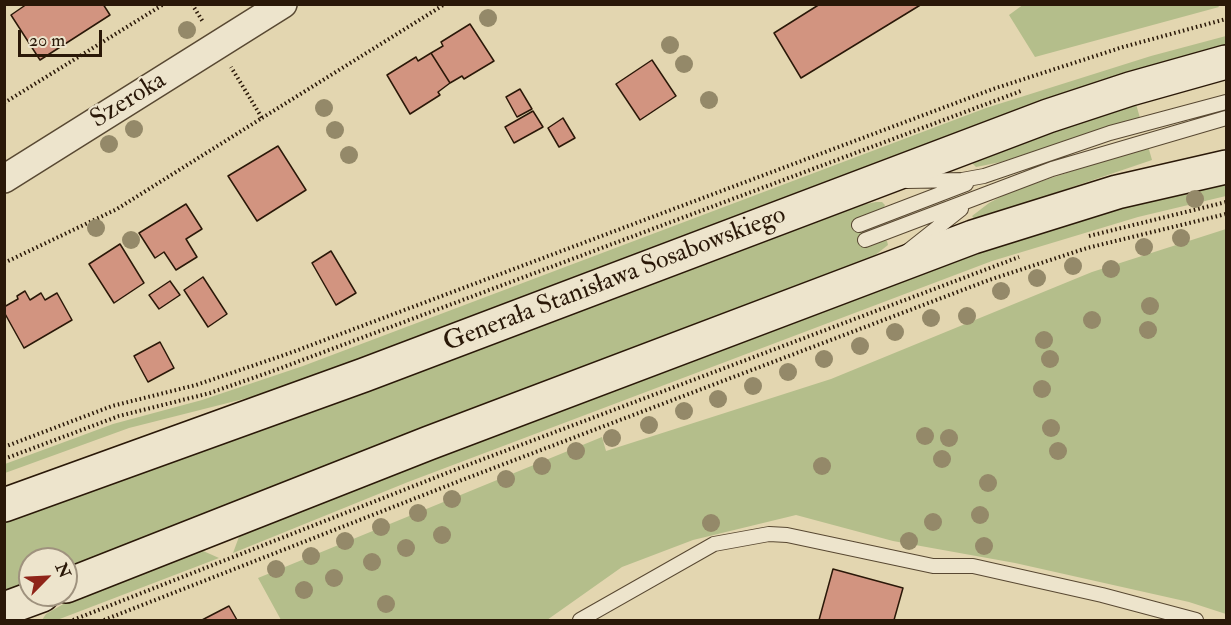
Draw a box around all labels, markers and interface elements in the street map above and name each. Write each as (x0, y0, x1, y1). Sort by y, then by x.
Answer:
scale bar (21, 18, 105, 56)
text: 20 m (29, 29, 65, 52)
street label: Szeroka (86, 66, 172, 136)
street label: Generała Stanisława Sosabowskiego (439, 200, 791, 360)
north arrow (18, 547, 78, 607)
text: N (51, 560, 75, 581)

